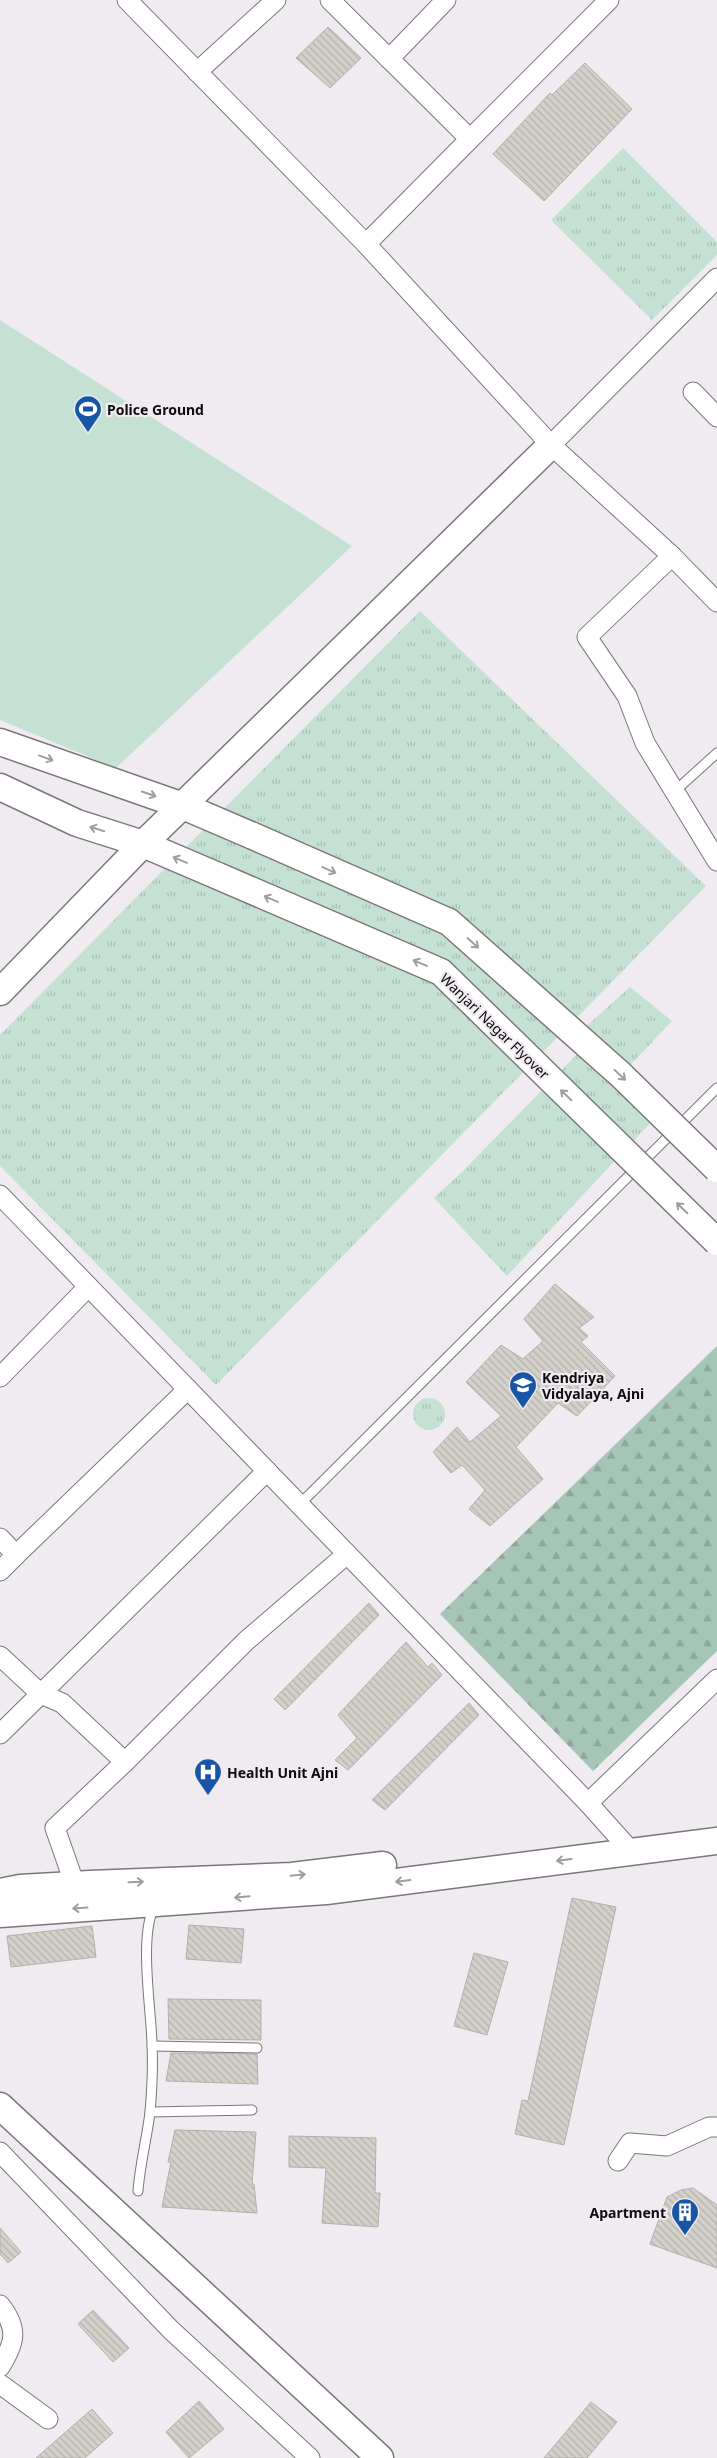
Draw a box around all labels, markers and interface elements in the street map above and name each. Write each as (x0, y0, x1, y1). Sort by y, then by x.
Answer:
sports icon: Police Ground (73, 394, 103, 433)
place label: Police Ground (107, 400, 204, 419)
one-way arrow (38, 754, 53, 763)
one-way arrow (140, 790, 156, 800)
one-way arrow (90, 824, 105, 833)
one-way arrow (173, 855, 188, 864)
one-way arrow (321, 865, 336, 875)
one-way arrow (264, 894, 279, 904)
one-way arrow (466, 937, 479, 949)
one-way arrow (413, 958, 428, 968)
street label: Wanjari Nagar Flyover (436, 969, 554, 1083)
one-way arrow (614, 1069, 627, 1080)
one-way arrow (560, 1088, 572, 1101)
one-way arrow (676, 1202, 688, 1214)
place label: Kendriya Vidyalaya, Ajni (542, 1368, 644, 1403)
school or university icon: Kendriya Vidyalaya, Ajni (508, 1370, 538, 1409)
hospital icon: Health Unit Ajni (193, 1757, 223, 1796)
place label: Health Unit Ajni (227, 1763, 338, 1782)
one-way arrow (557, 1855, 573, 1865)
one-way arrow (290, 1870, 306, 1880)
one-way arrow (396, 1876, 412, 1886)
one-way arrow (127, 1877, 143, 1887)
one-way arrow (234, 1893, 250, 1902)
one-way arrow (72, 1903, 88, 1913)
building icon: Apartment (670, 2197, 700, 2236)
place label: Apartment (590, 2203, 666, 2222)

